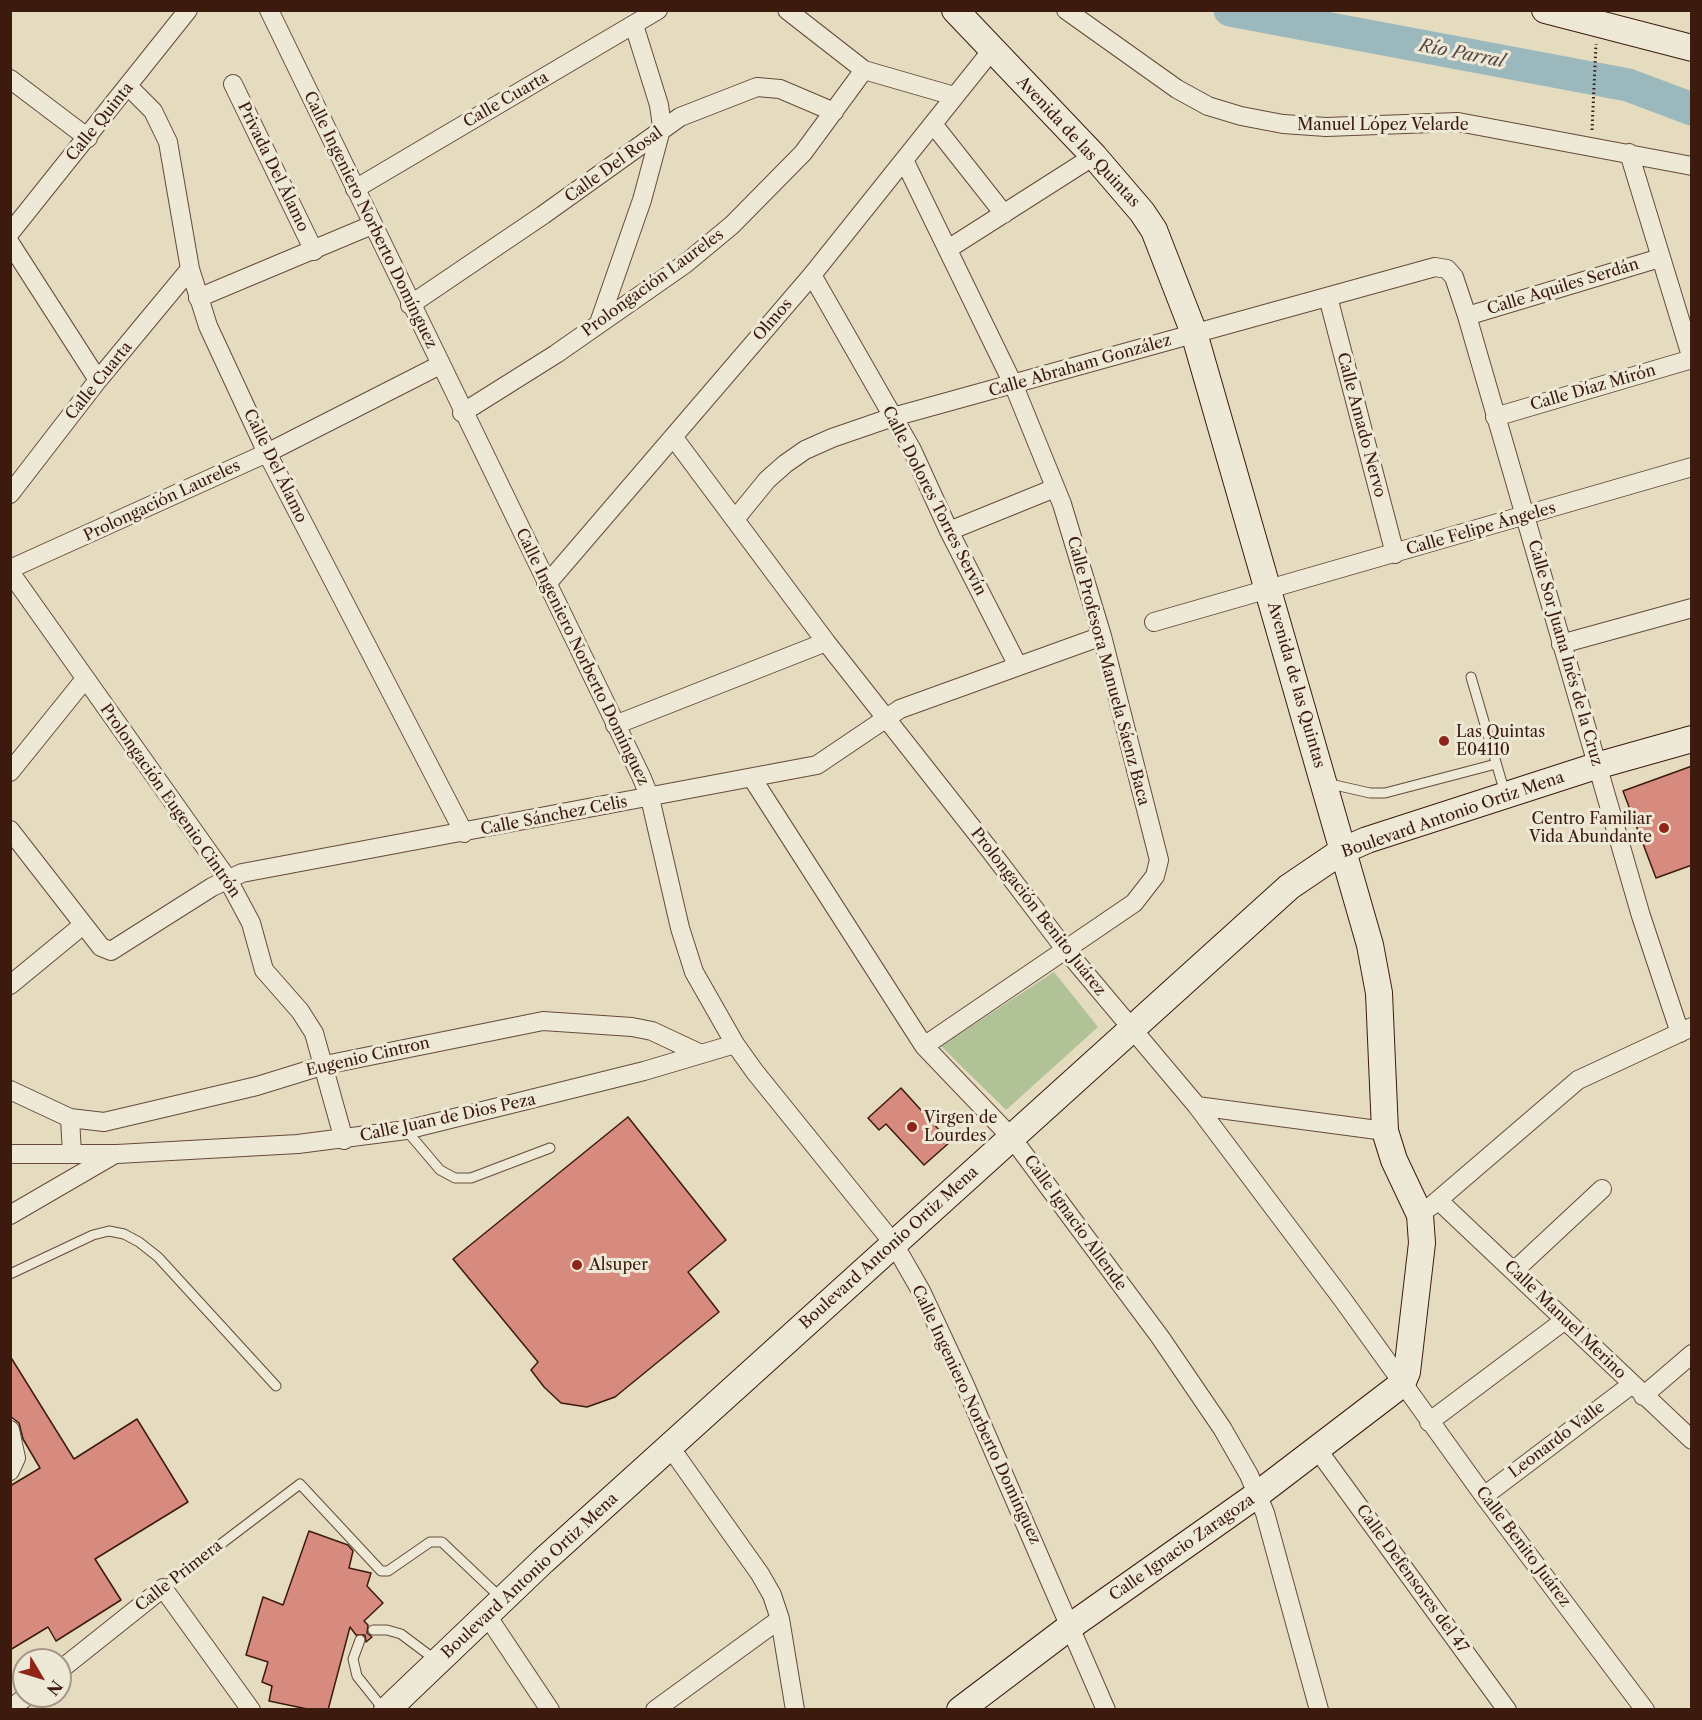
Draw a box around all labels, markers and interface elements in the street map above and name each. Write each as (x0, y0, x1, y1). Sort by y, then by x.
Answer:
water label: Río Parral (1417, 35, 1507, 73)
street label: Calle Cuarta (460, 68, 552, 132)
street label: Avenida de las Quintas (1012, 73, 1144, 211)
street label: Calle Quinta (62, 79, 138, 165)
street label: Calle Ingeniero Norberto Domínguez (299, 88, 441, 352)
street label: Privada Del Álamo (233, 99, 313, 235)
street label: Manuel López Velarde (1297, 115, 1469, 135)
street label: Calle Del Rosal (561, 123, 667, 207)
street label: Prolongación Laureles (578, 225, 728, 341)
street label: Calle Aquiles Serdán (1485, 255, 1641, 319)
street label: Olmos (749, 295, 797, 345)
street label: Calle Abraham González (986, 331, 1174, 401)
street label: Calle Cuarta (62, 338, 136, 424)
street label: Calle Amado Nervo (1332, 351, 1390, 499)
street label: Calle Díaz Mirón (1528, 361, 1658, 415)
street label: Calle Dolores Torres Servín (878, 403, 990, 599)
street label: Calle Del Álamo (239, 406, 311, 526)
street label: Prolongación Laureles (81, 456, 243, 546)
street label: Calle Felipe Ángeles (1404, 498, 1558, 560)
street label: Calle Ingeniero Norberto Domínguez (511, 525, 653, 789)
street label: Calle Profesora Manuela Sáenz Baca (1063, 534, 1153, 808)
street label: Calle Sor Juana Inés de la Cruz (1523, 538, 1607, 768)
street label: Avenida de las Quintas (1263, 600, 1329, 770)
street label: Prolongación Eugenio Cintrón (96, 700, 244, 902)
place label: Las Quintas E04110 (1456, 722, 1545, 760)
marker: Las Quintas E04110 (1437, 734, 1451, 748)
street label: Boulevard Antonio Ortiz Mena (1339, 768, 1567, 862)
street label: Calle Sánchez Celis (479, 792, 629, 840)
place label: Centro Familiar Vida Abundante (1529, 809, 1652, 847)
marker: Centro Familiar Vida Abundante (1657, 821, 1671, 835)
street label: Prolongación Benito Juárez (966, 824, 1110, 1000)
street label: Eugenio Cintron (304, 1033, 432, 1081)
street label: Calle Juan de Dios Peza (358, 1090, 538, 1146)
place label: Virgen de Lourdes (924, 1108, 997, 1146)
marker: Virgen de Lourdes (905, 1120, 919, 1134)
street label: Calle Ignacio Allende (1019, 1152, 1131, 1294)
street label: Boulevard Antonio Ortiz Mena (796, 1163, 982, 1333)
place label: Alsuper (589, 1255, 648, 1275)
street label: Calle Manuel Merino (1500, 1257, 1630, 1383)
marker: Alsuper (570, 1258, 584, 1272)
street label: Calle Ingeniero Norberto Domínguez (907, 1282, 1045, 1548)
street label: Leonardo Valle (1505, 1398, 1609, 1482)
street label: Calle Benito Juárez (1471, 1483, 1575, 1611)
street label: Boulevard Antonio Ortiz Mena (438, 1489, 622, 1663)
street label: Calle Ignacio Zaragoza (1106, 1491, 1258, 1605)
street label: Calle Defensores del 47 (1352, 1501, 1472, 1657)
street label: Calle Primera (132, 1536, 226, 1616)
north arrow (12, 1648, 72, 1708)
text: N (42, 1676, 67, 1699)

